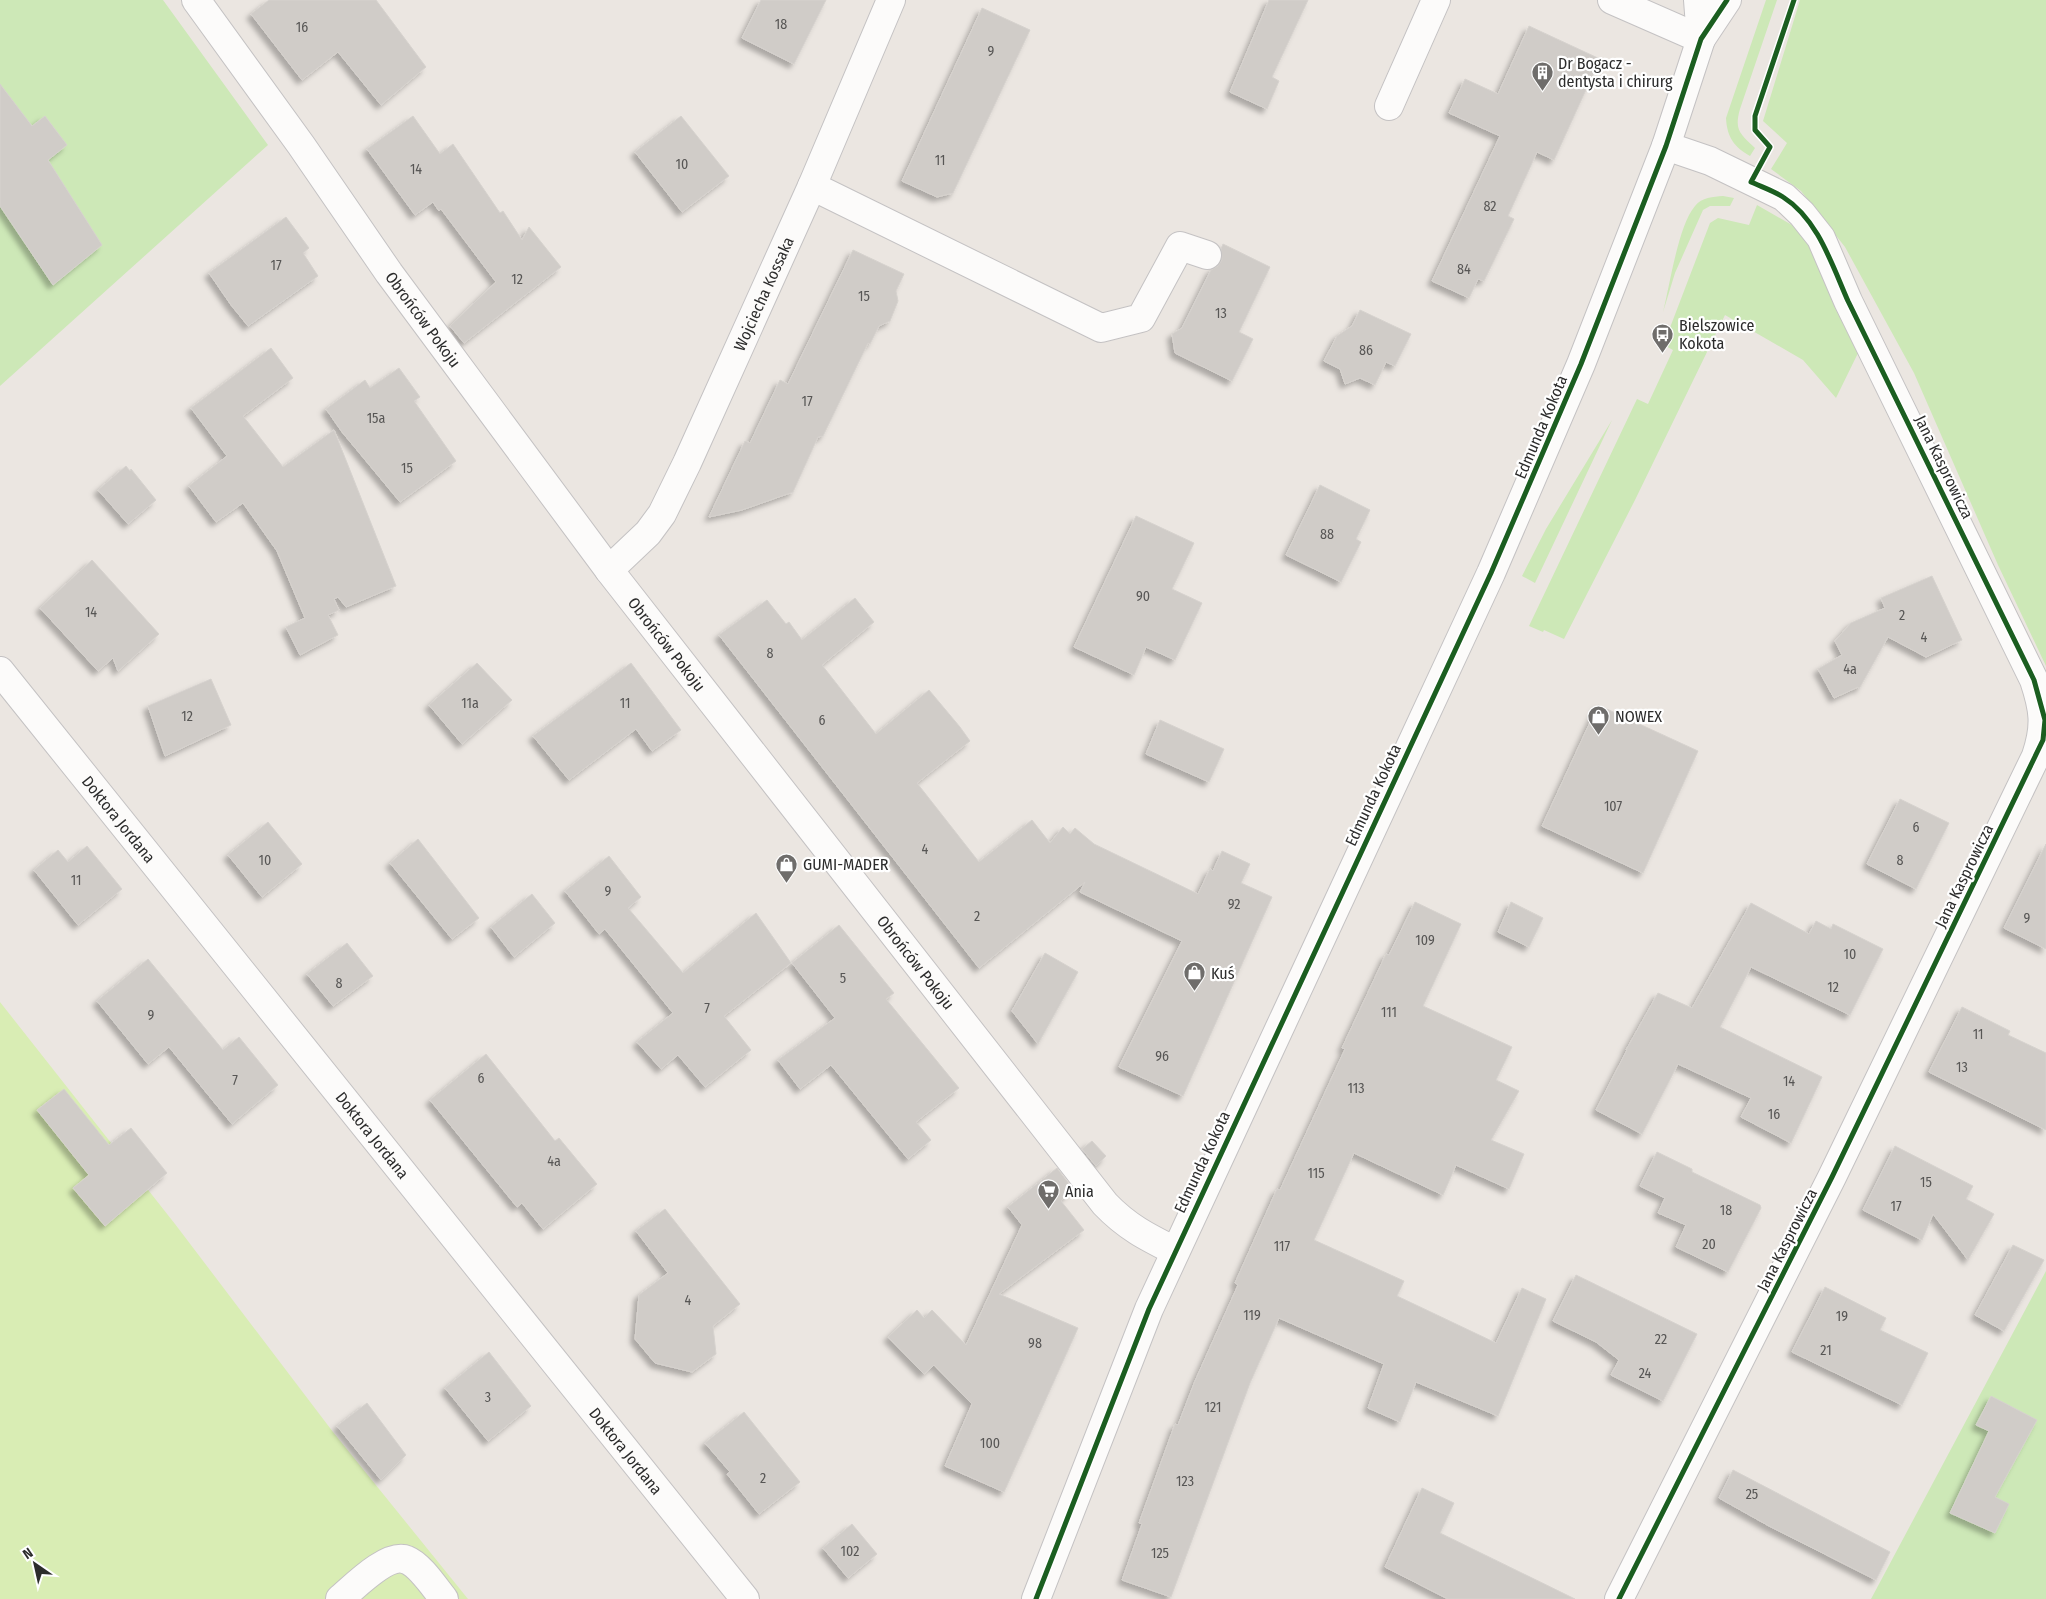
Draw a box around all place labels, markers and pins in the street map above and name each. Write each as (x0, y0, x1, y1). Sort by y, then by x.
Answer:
place label: Dr Bogacz - dentysta i chirurg (1558, 54, 1673, 91)
building icon: Dr Bogacz - dentysta i chirurg (1530, 60, 1554, 91)
place label: Bielszowice Kokota (1679, 316, 1754, 353)
bus stop icon: Bielszowice Kokota (1651, 322, 1675, 353)
shop icon: NOWEX (1587, 704, 1611, 735)
place label: NOWEX (1615, 707, 1662, 726)
shop icon: GUMI-MADER (775, 852, 799, 883)
place label: GUMI-MADER (803, 855, 889, 874)
shop icon: Kuś (1183, 961, 1207, 992)
place label: Kuś (1211, 964, 1235, 983)
supermarket icon: Ania (1037, 1179, 1061, 1210)
place label: Ania (1065, 1182, 1094, 1201)

